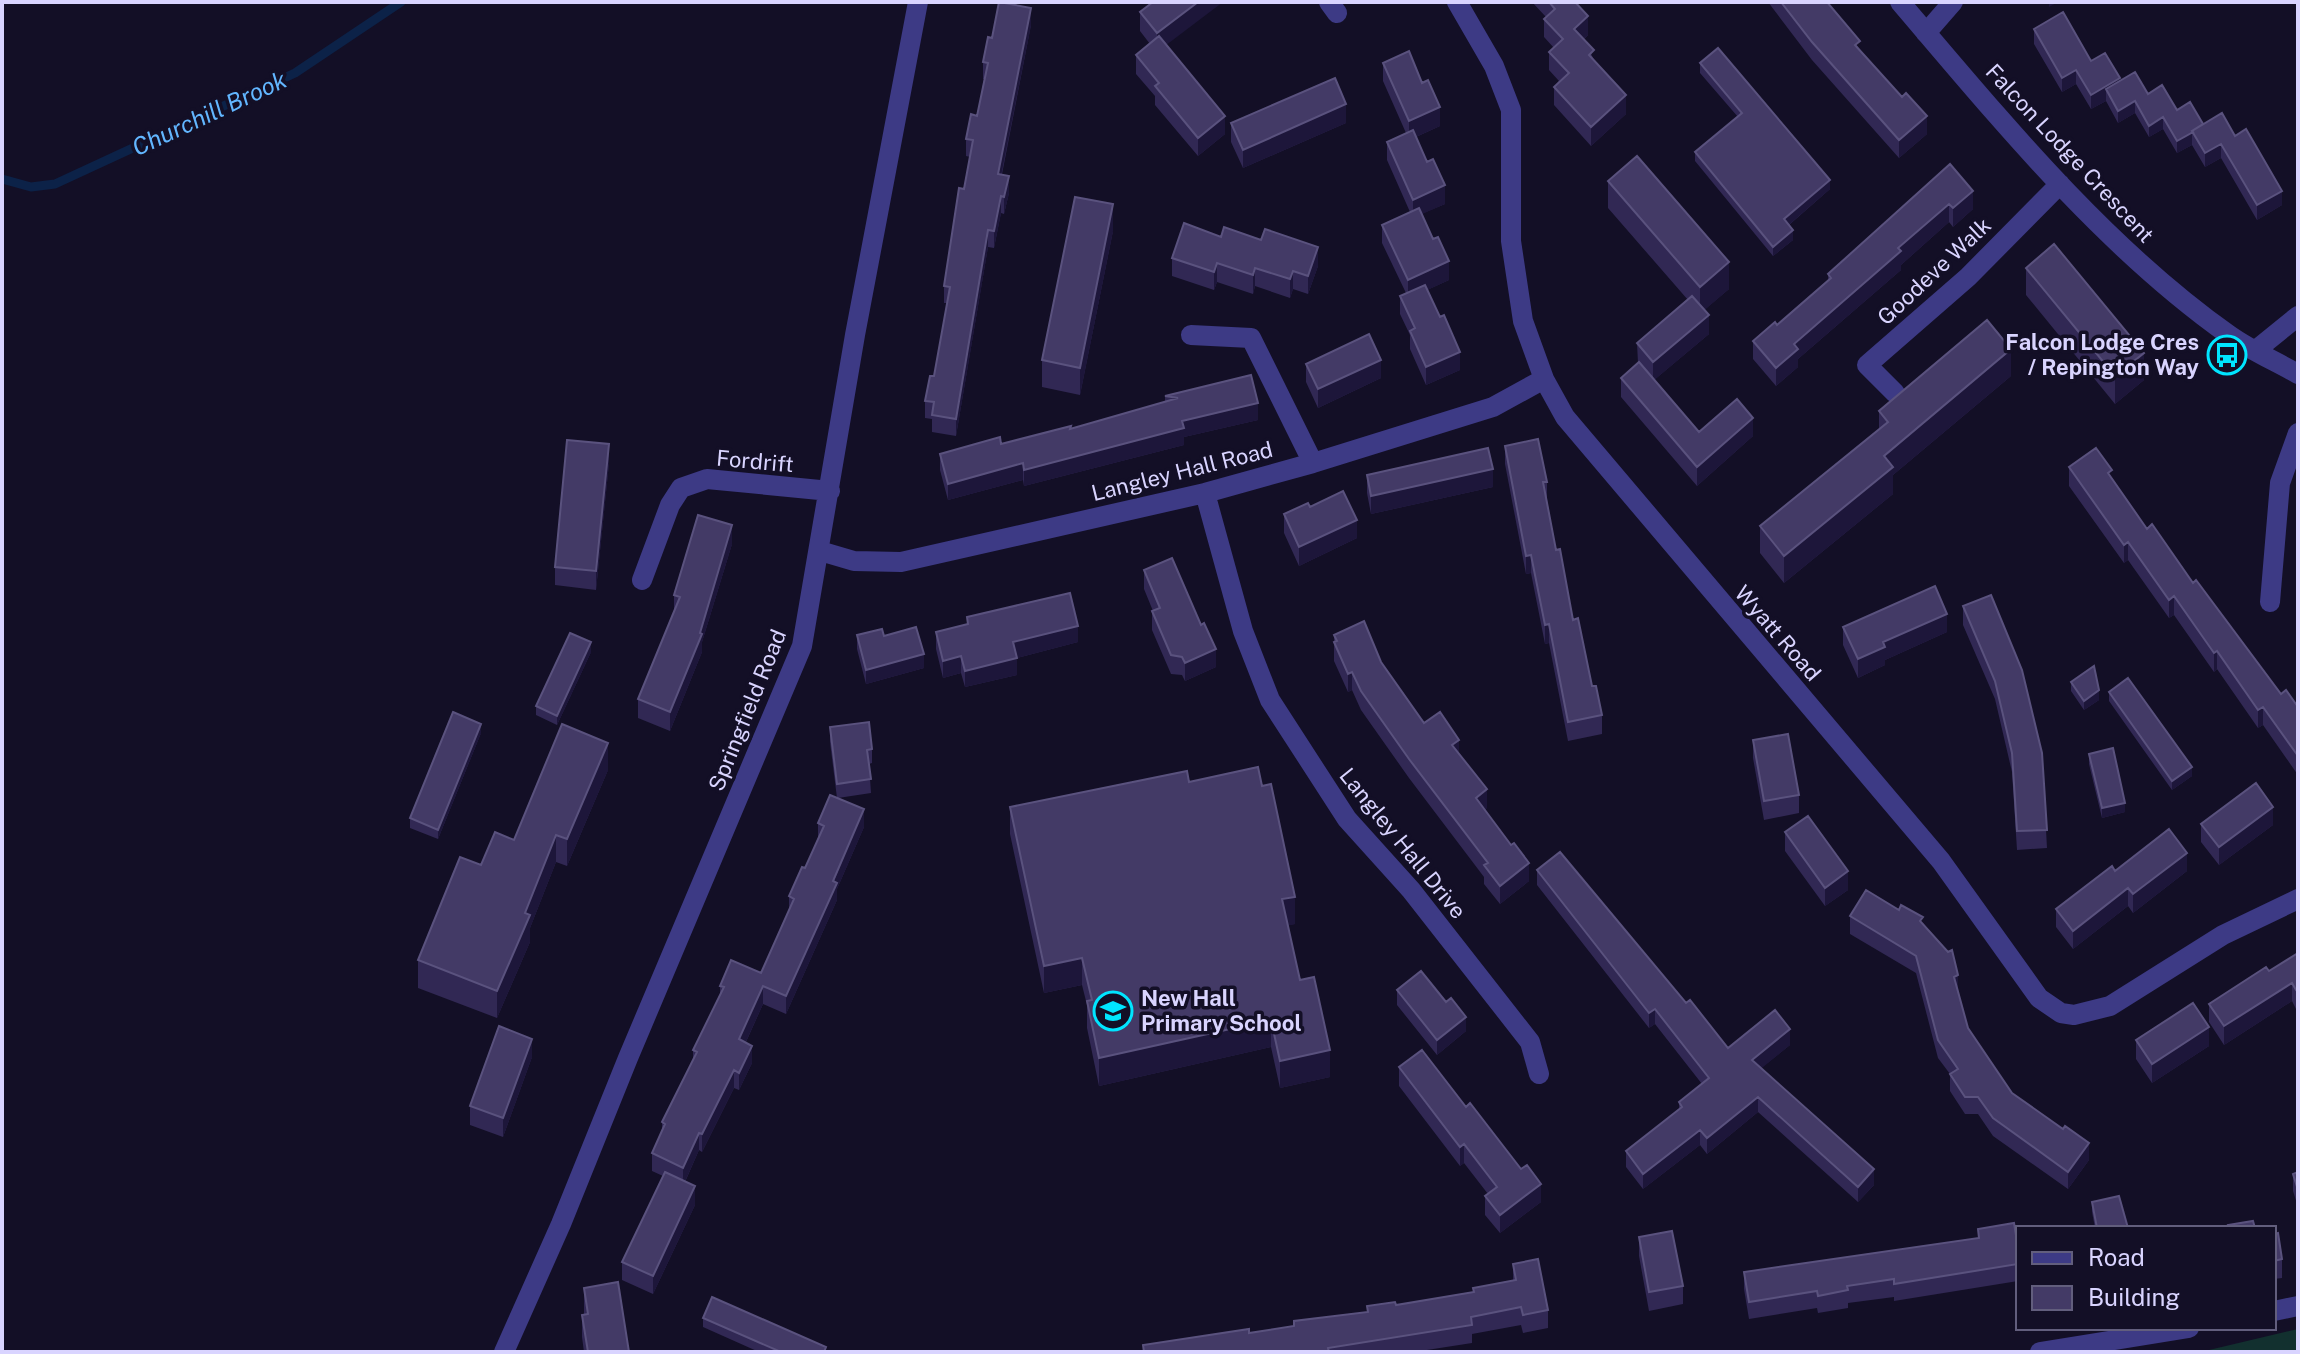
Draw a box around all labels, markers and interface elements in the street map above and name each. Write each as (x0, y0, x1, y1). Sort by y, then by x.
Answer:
street label: Falcon Lodge Crescent (1981, 58, 2159, 248)
water label: Churchill Brook (127, 65, 291, 161)
street label: Goodeve Walk (1872, 212, 1996, 330)
place label: Falcon Lodge Cres / Repington Way (2005, 329, 2200, 380)
bus stop icon: Falcon Lodge Cres / Repington Way (2206, 334, 2248, 376)
street label: Langley Hall Road (1089, 436, 1275, 506)
street label: Fordrift (715, 445, 795, 477)
street label: Wyatt Road (1730, 580, 1826, 686)
street label: Springfield Road (703, 625, 791, 795)
street label: Langley Hall Drive (1334, 762, 1472, 924)
place label: New Hall Primary School (1141, 985, 1302, 1036)
school or university icon: New Hall Primary School (1092, 990, 1134, 1032)
legend (2016, 1226, 2276, 1330)
text: Road (2088, 1243, 2145, 1271)
text: Building (2088, 1283, 2180, 1311)

